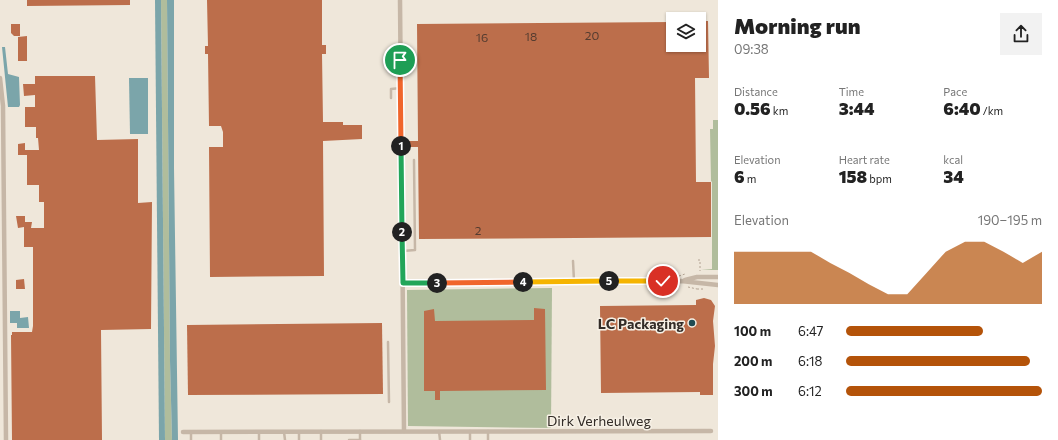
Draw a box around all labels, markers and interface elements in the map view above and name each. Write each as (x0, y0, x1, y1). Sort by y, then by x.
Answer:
map controls (666, 12, 706, 52)
button: layers (666, 12, 706, 52)
text: Morning run (734, 12, 861, 39)
button: share (1000, 13, 1042, 55)
house number: 20 (585, 28, 599, 42)
house number: 18 (525, 29, 537, 43)
house number: 16 (476, 30, 488, 44)
text: 09:38 (734, 41, 769, 57)
pin (383, 43, 417, 77)
icon: arrive (389, 49, 411, 71)
text: Distance (734, 85, 778, 98)
text: Time (839, 85, 864, 98)
text: Pace (943, 85, 967, 98)
text: 0.56 (734, 98, 771, 119)
text: 3:44 (839, 98, 875, 119)
text: 6:40 (943, 98, 981, 119)
text: km (771, 104, 788, 117)
text: /km (981, 104, 1003, 117)
pin: 1 (391, 136, 411, 156)
text: 1 (399, 139, 403, 152)
text: Elevation (734, 153, 780, 166)
text: Heart rate (839, 153, 890, 166)
text: kcal (943, 153, 963, 166)
text: 6 (734, 166, 745, 187)
text: 158 (839, 166, 867, 187)
text: 34 (943, 166, 964, 187)
text: m (745, 172, 756, 185)
text: bpm (867, 172, 892, 185)
text: Elevation (734, 212, 789, 228)
text: 190–195 m (978, 212, 1042, 228)
pin: 2 (392, 222, 412, 242)
house number: 2 (475, 223, 482, 237)
text: 2 (399, 225, 405, 238)
pin (646, 264, 680, 298)
icon: check (652, 270, 674, 292)
pin: 5 (599, 271, 619, 291)
pin: 4 (513, 272, 533, 292)
pin: 3 (427, 273, 447, 293)
text: 5 (606, 274, 612, 287)
text: 4 (520, 275, 526, 288)
text: 3 (434, 276, 440, 289)
place label: LC Packaging (598, 315, 684, 332)
marker: LC Packaging (687, 318, 697, 328)
text: 100 m (734, 323, 771, 339)
text: 6:47 (798, 323, 823, 339)
text: 200 m (734, 353, 772, 369)
text: 6:18 (798, 353, 822, 369)
text: 300 m (734, 383, 773, 399)
text: 6:12 (798, 383, 822, 399)
street label: Dirk Verheulweg (547, 412, 651, 429)

